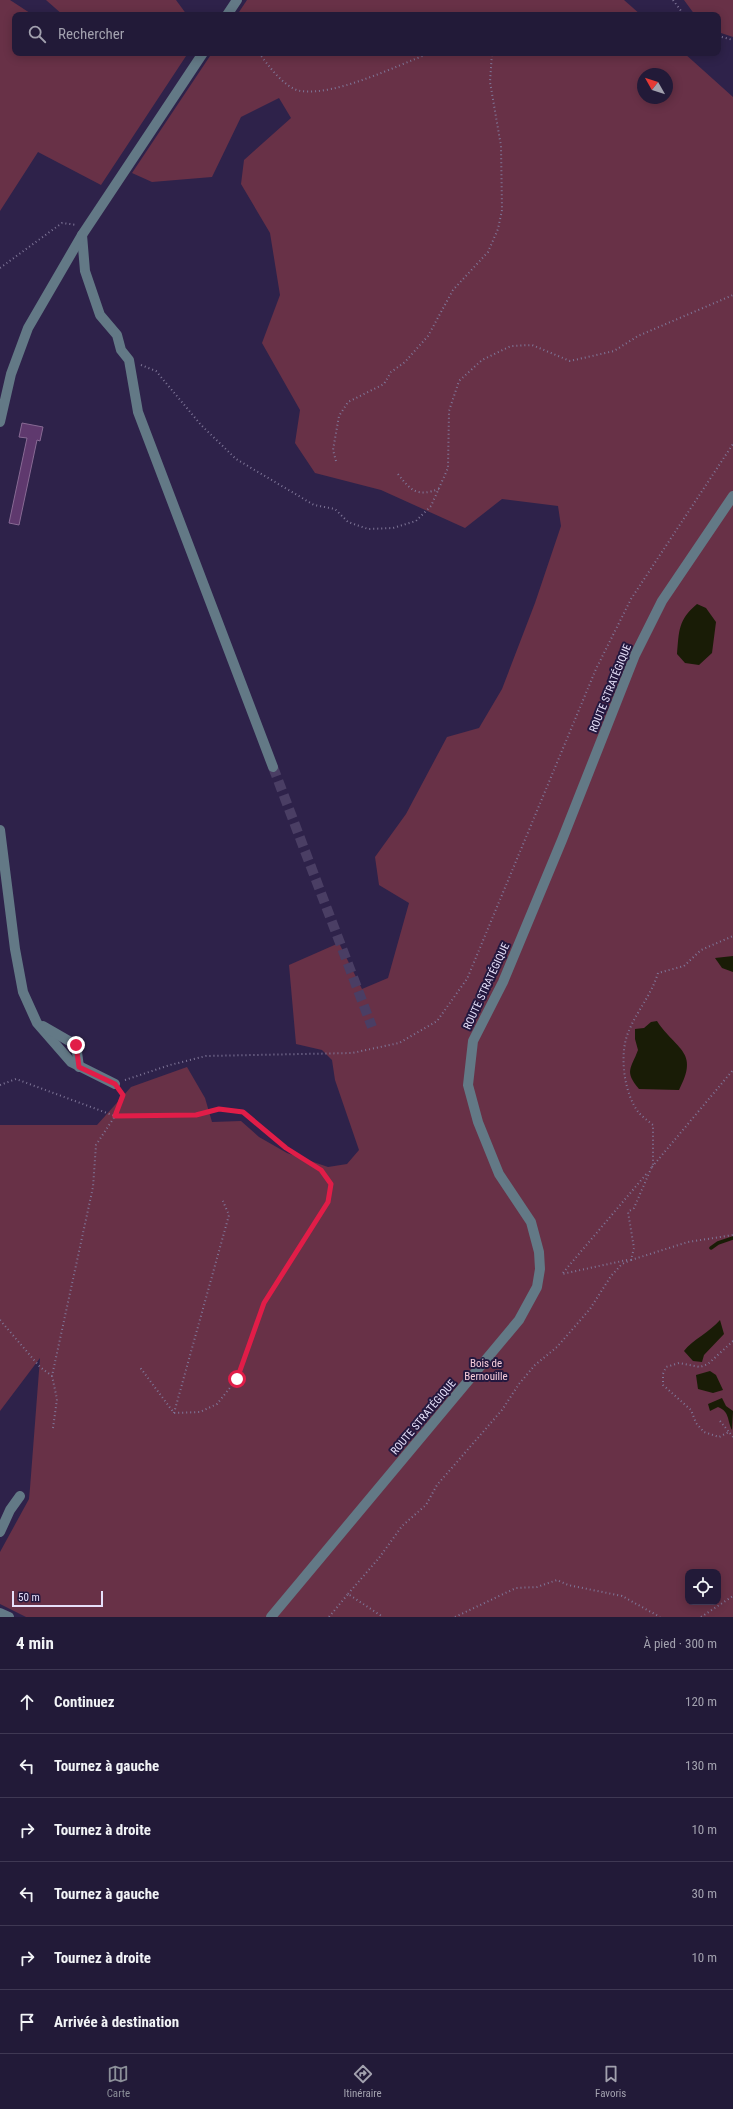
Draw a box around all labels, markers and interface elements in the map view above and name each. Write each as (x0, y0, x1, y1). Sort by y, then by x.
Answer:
search box (12, 12, 721, 56)
icon: search (26, 23, 48, 45)
text: Rechercher (58, 25, 124, 43)
north arrow (637, 68, 673, 104)
street label: ROUTE STRATÉGIQUE (587, 642, 634, 734)
street label: ROUTE STRATÉGIQUE (461, 940, 512, 1032)
route end (67, 1036, 85, 1054)
park label: Bois de Bernouille (464, 1357, 508, 1383)
route start (228, 1370, 246, 1388)
street label: ROUTE STRATÉGIQUE (388, 1377, 459, 1457)
map controls (685, 1569, 721, 1605)
button: locate (685, 1569, 721, 1605)
scale bar (12, 1589, 103, 1608)
text: 50 m (18, 1591, 40, 1604)
text: 4 min (16, 1633, 54, 1653)
text: À pied · 300 m (643, 1636, 717, 1651)
icon: ahead (16, 1691, 38, 1713)
text: Continuez (54, 1693, 115, 1711)
text: 120 m (685, 1694, 717, 1709)
icon: left (16, 1755, 38, 1777)
text: Tournez à gauche (54, 1757, 159, 1775)
text: 130 m (685, 1758, 717, 1773)
icon: right (16, 1819, 38, 1841)
text: Tournez à droite (54, 1821, 151, 1839)
text: 10 m (691, 1822, 717, 1837)
icon: left (16, 1883, 38, 1905)
text: Tournez à gauche (54, 1885, 159, 1903)
text: 30 m (691, 1886, 717, 1901)
icon: right (16, 1947, 38, 1969)
text: Tournez à droite (54, 1949, 151, 1967)
text: 10 m (691, 1950, 717, 1965)
icon: arrive (16, 2011, 38, 2033)
text: Arrivée à destination (54, 2013, 179, 2031)
tab: Carte (107, 2063, 130, 2100)
tab: Itinéraire (343, 2063, 382, 2100)
tab: Favoris (595, 2063, 626, 2100)

